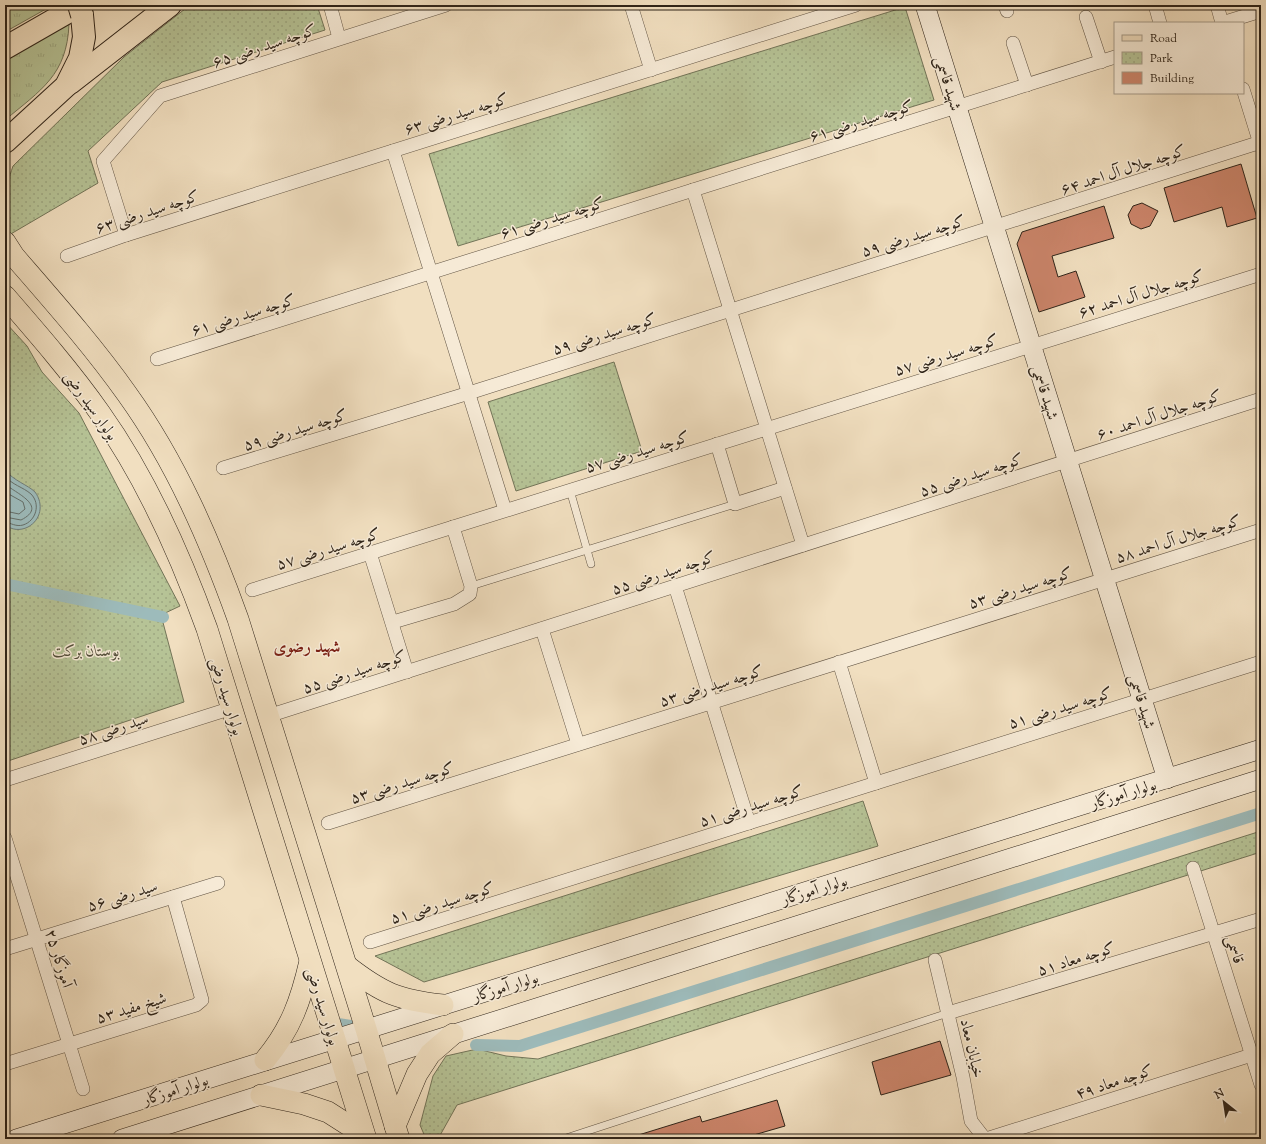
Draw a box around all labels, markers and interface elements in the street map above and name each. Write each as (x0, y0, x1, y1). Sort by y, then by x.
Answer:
street label: کوچه سید رضی ۶۵ (210, 20, 320, 75)
legend (1114, 22, 1244, 94)
text: Road (1150, 30, 1177, 48)
text: Park (1150, 50, 1173, 68)
street label: شهید قاسمی (927, 53, 966, 114)
text: Building (1150, 70, 1194, 88)
street label: کوچه سید رضی ۶۳ (402, 89, 512, 142)
street label: کوچه سید رضی ۶۱ (807, 96, 917, 149)
street label: کوچه جلال آل احمد ۶۴ (1058, 140, 1189, 202)
street label: کوچه سید رضی ۶۳ (93, 186, 203, 241)
street label: کوچه سید رضی ۶۱ (498, 193, 608, 246)
street label: کوچه سید رضی ۵۹ (859, 211, 969, 264)
street label: کوچه جلال آل احمد ۶۲ (1076, 265, 1207, 325)
street label: کوچه سید رضی ۶۱ (189, 290, 299, 343)
street label: کوچه سید رضی ۵۹ (550, 309, 660, 362)
street label: کوچه سید رضی ۵۷ (892, 330, 1002, 383)
street label: شهید قاسمی (1024, 362, 1063, 423)
street label: بولوار سید رضی (57, 367, 123, 446)
street label: کوچه جلال آل احمد ۶۰ (1094, 385, 1225, 447)
street label: کوچه سید رضی ۵۹ (241, 405, 351, 458)
street label: کوچه سید رضی ۵۷ (583, 427, 693, 480)
street label: کوچه سید رضی ۵۵ (917, 449, 1027, 504)
street label: کوچه جلال آل احمد ۵۸ (1113, 510, 1244, 570)
street label: کوچه سید رضی ۵۷ (274, 524, 384, 577)
street label: کوچه سید رضی ۵۵ (609, 547, 719, 602)
street label: کوچه سید رضی ۵۳ (966, 563, 1076, 616)
district label: شهید رضوی (274, 636, 341, 660)
park label: بوستان برکت (52, 641, 120, 664)
street label: کوچه سید رضی ۵۵ (300, 646, 410, 701)
street label: بولوار سید رضی (203, 655, 248, 739)
street label: کوچه سید رضی ۵۳ (657, 661, 767, 714)
street label: شهید قاسمی (1121, 671, 1160, 732)
street label: کوچه سید رضی ۵۱ (1006, 683, 1116, 736)
street label: سید رضی ۵۸ (76, 708, 152, 753)
street label: کوچه سید رضی ۵۳ (348, 758, 458, 811)
street label: بولوار آموزگار (1086, 774, 1160, 817)
street label: کوچه سید رضی ۵۱ (697, 781, 807, 834)
street label: بولوار آموزگار (777, 870, 851, 913)
street label: سید رضی ۵۶ (85, 876, 161, 919)
street label: کوچه سید رضی ۵۱ (388, 878, 498, 931)
street label: آموزگار ۲۵ (38, 927, 78, 992)
street label: قاسمی (1218, 933, 1249, 967)
street label: کوچه معاد ۵۱ (1035, 938, 1119, 983)
street label: بولوار سید رضی (299, 965, 344, 1049)
street label: بولوار آموزگار (468, 967, 542, 1010)
street label: شیخ مفید ۵۳ (94, 988, 170, 1032)
street label: خیابان معاد (953, 1017, 989, 1081)
street label: کوچه معاد ۴۹ (1073, 1060, 1157, 1107)
street label: بولوار آموزگار (138, 1070, 212, 1113)
north arrow (1204, 1082, 1244, 1122)
text: N (1211, 1085, 1227, 1104)

